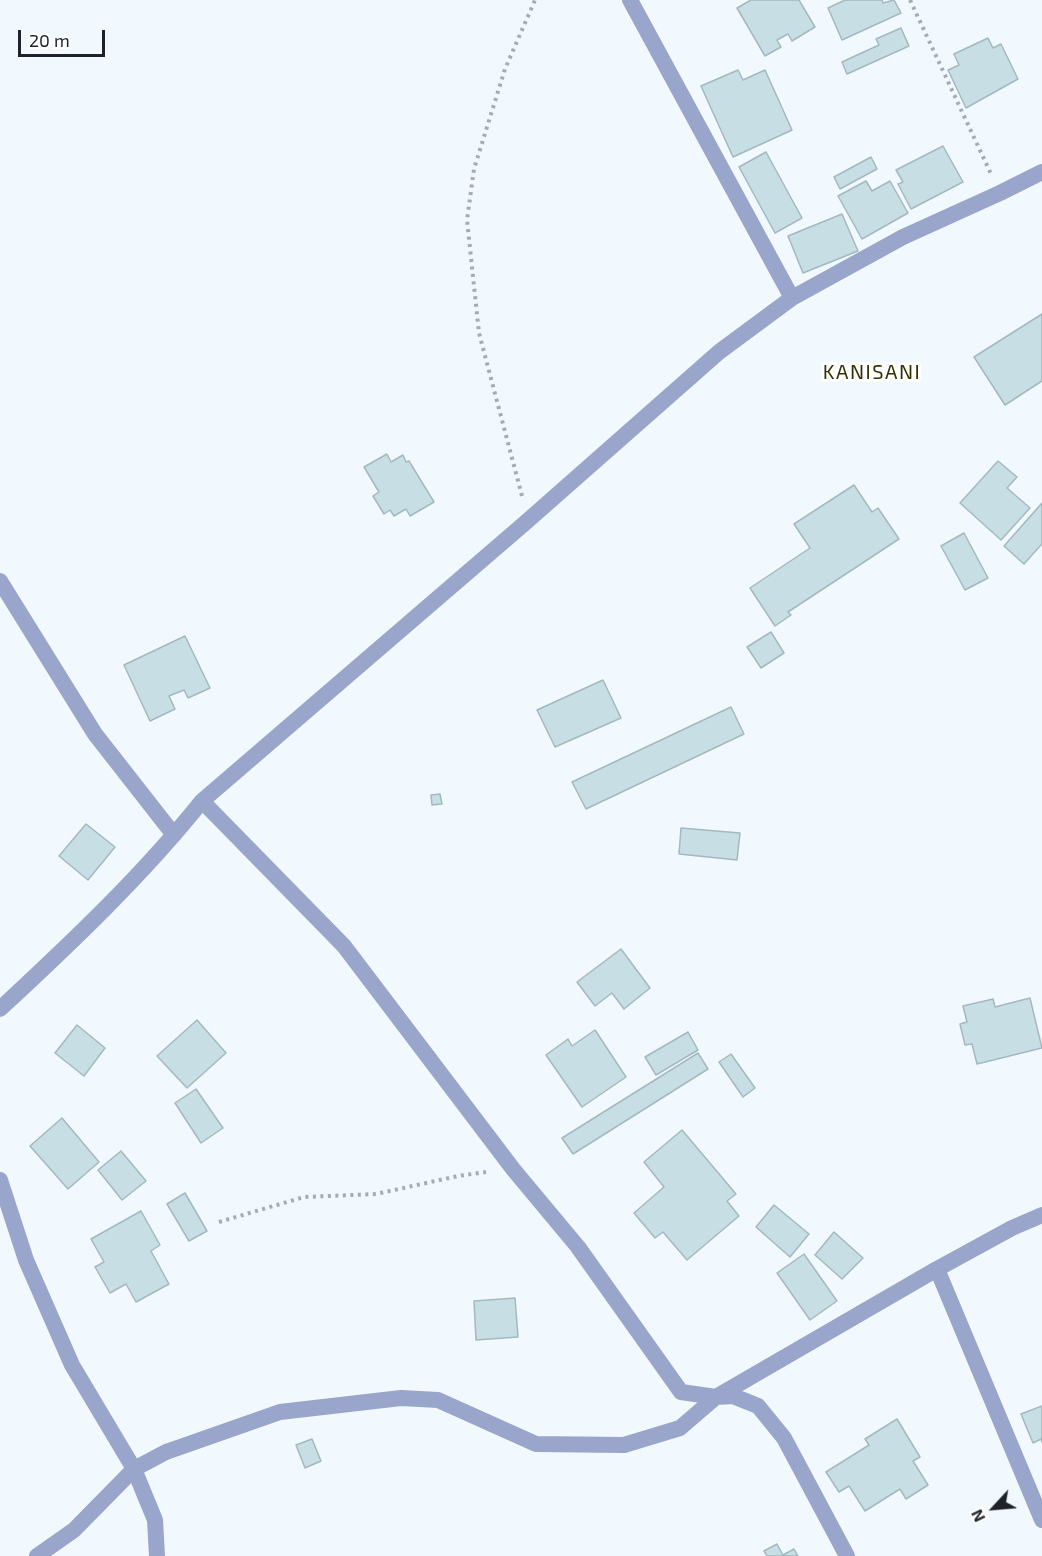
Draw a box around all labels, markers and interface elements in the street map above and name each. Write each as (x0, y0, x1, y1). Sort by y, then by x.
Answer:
scale bar (21, 18, 108, 56)
text: 20 m (29, 29, 70, 51)
district label: KANISANI (823, 360, 921, 384)
north arrow (964, 1478, 1024, 1538)
text: N (966, 1507, 988, 1525)

